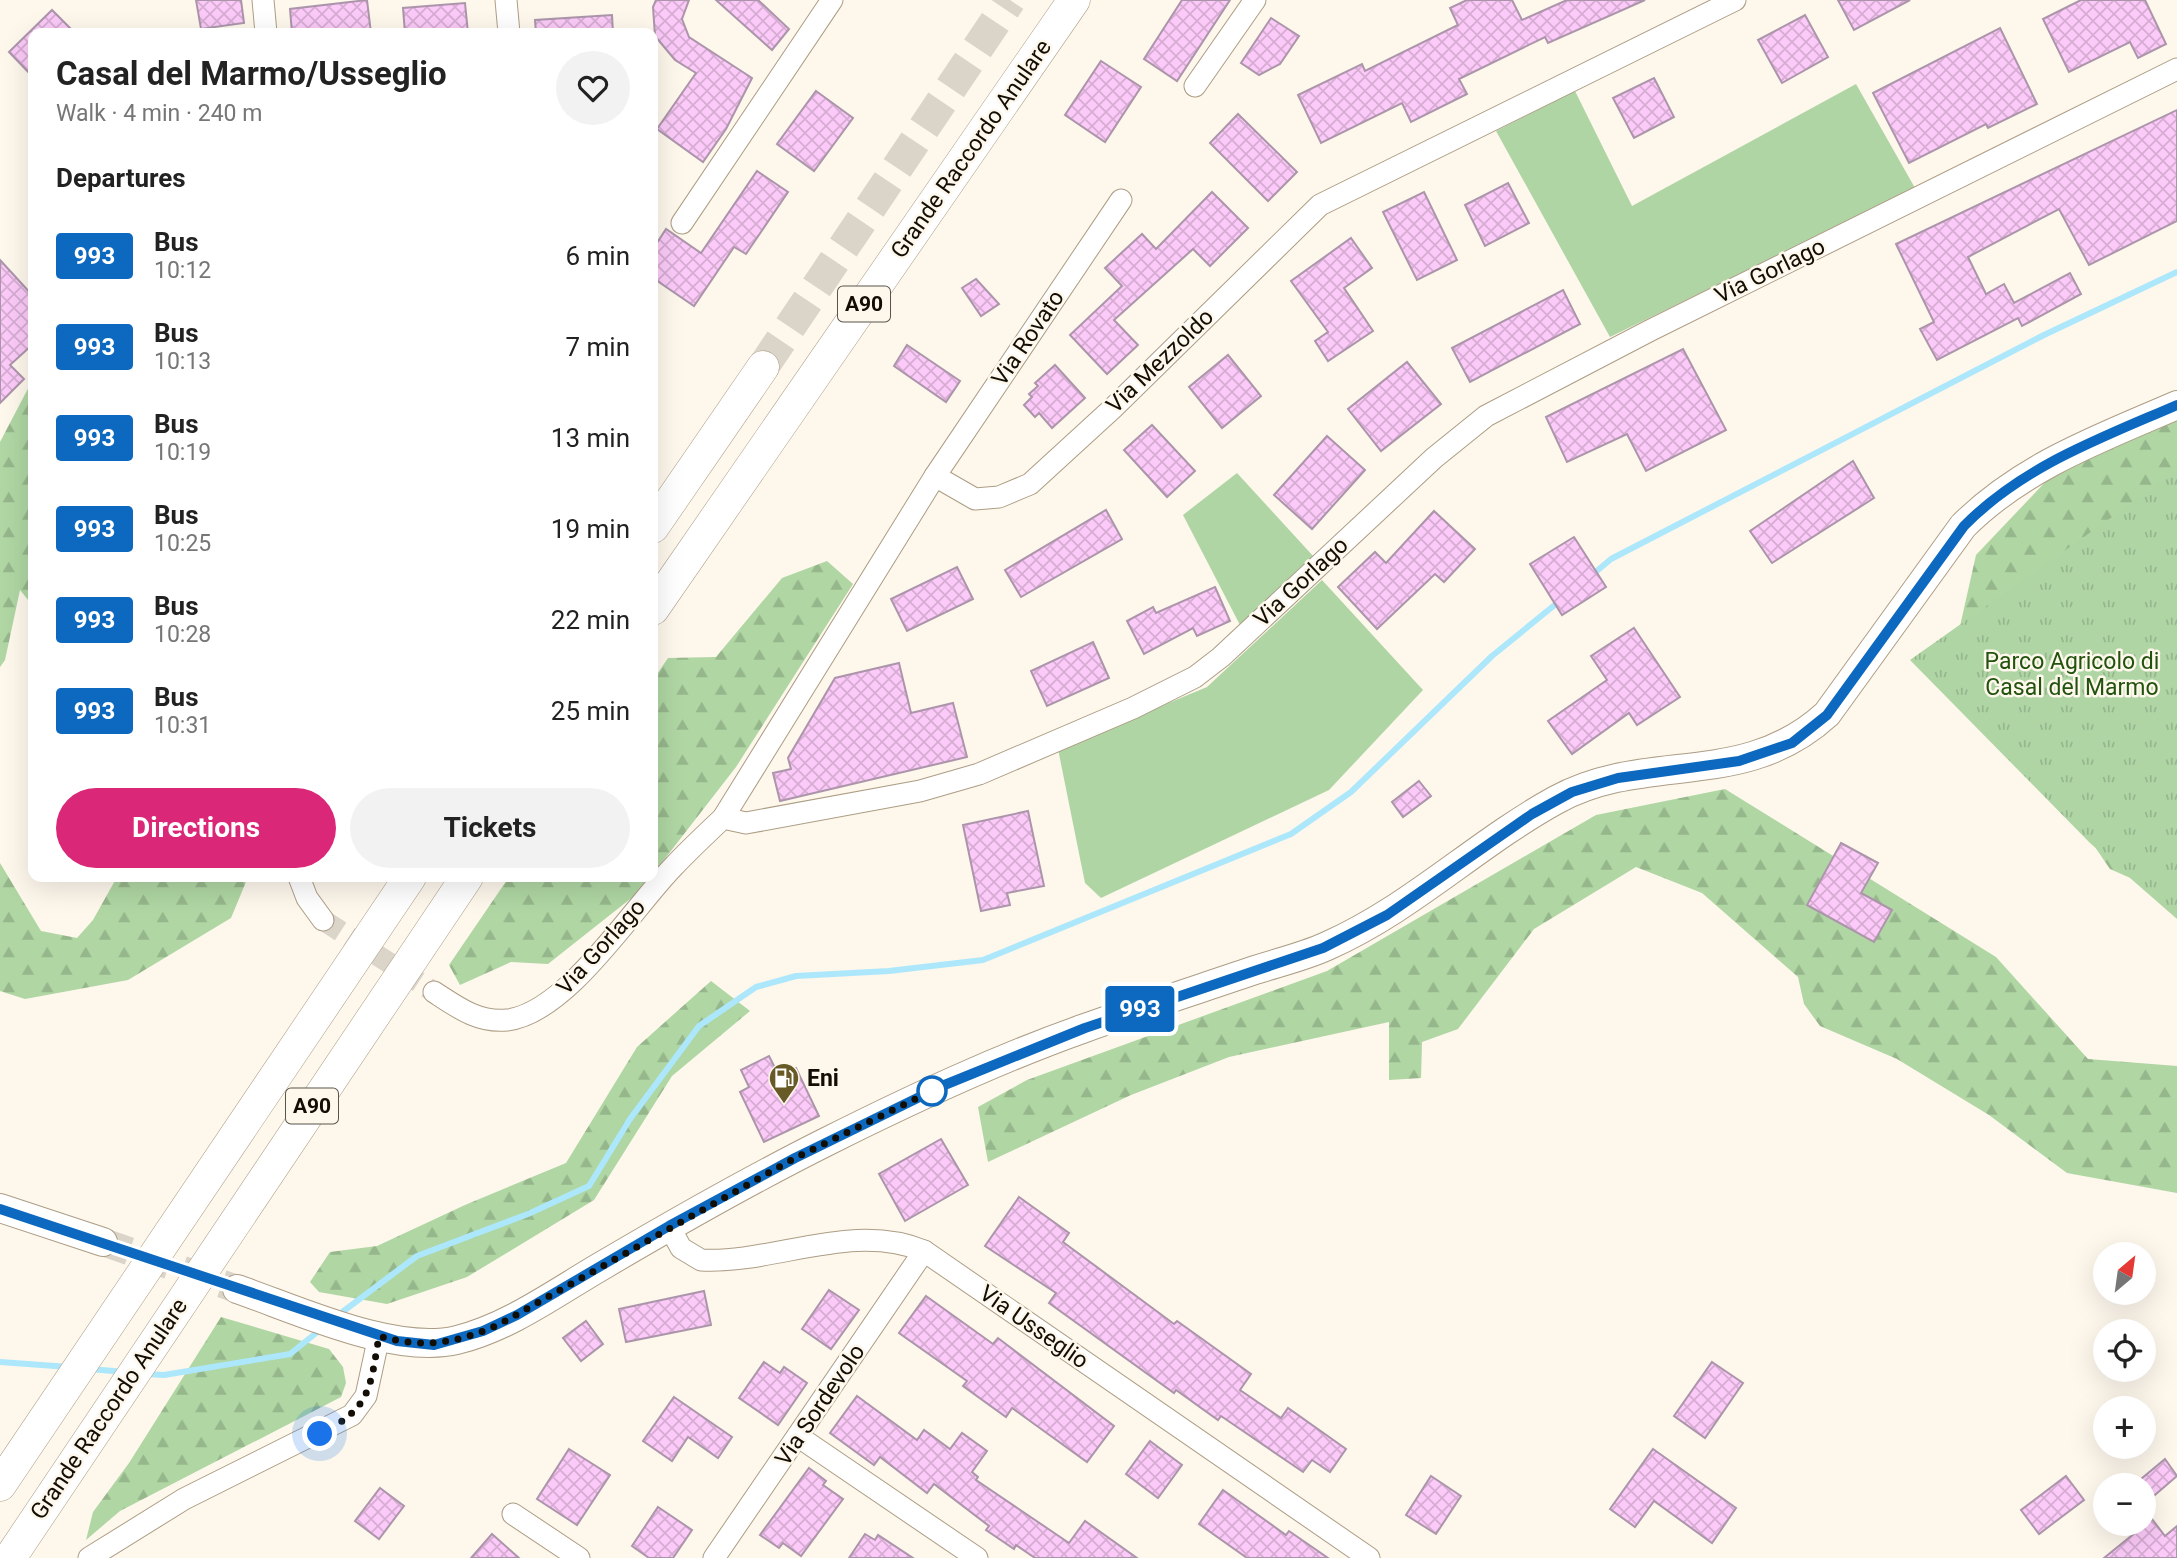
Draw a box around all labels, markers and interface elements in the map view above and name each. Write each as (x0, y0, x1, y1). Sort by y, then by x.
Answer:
street label: Grande Raccordo Anulare (885, 35, 1057, 263)
button: heart (556, 51, 630, 125)
text: Casal del Marmo/Usseglio (56, 54, 447, 93)
text: Walk · 4 min · 240 m (56, 100, 262, 127)
text: Departures (56, 163, 186, 193)
text: Bus (154, 227, 199, 257)
street label: Via Gorlago (1711, 233, 1829, 309)
text: 6 min (565, 241, 630, 271)
text: 993 (74, 242, 115, 270)
text: 10:12 (154, 257, 211, 284)
street label: Via Rovato (986, 285, 1070, 391)
road number: A90 (838, 286, 890, 322)
street label: Via Mezzoldo (1101, 303, 1219, 419)
text: Bus (154, 318, 199, 348)
text: 7 min (565, 332, 630, 362)
text: 993 (74, 333, 115, 361)
text: 10:13 (154, 348, 211, 375)
text: Bus (154, 409, 199, 439)
text: 13 min (551, 423, 630, 453)
text: 993 (74, 424, 115, 452)
text: 10:19 (154, 439, 211, 466)
text: Bus (154, 500, 199, 530)
text: 19 min (551, 514, 630, 544)
text: 993 (74, 515, 115, 543)
text: 10:25 (154, 530, 211, 557)
street label: Via Gorlago (1248, 531, 1354, 633)
text: Bus (154, 591, 199, 621)
text: 22 min (551, 605, 630, 635)
text: 993 (74, 606, 115, 634)
text: 10:28 (154, 621, 211, 648)
park label: Parco Agricolo di Casal del Marmo (1985, 648, 2159, 701)
text: Bus (154, 682, 199, 712)
text: 25 min (551, 696, 630, 726)
text: 993 (74, 697, 115, 725)
text: 10:31 (154, 712, 211, 739)
button: Directions (56, 788, 336, 868)
button: Tickets (350, 788, 630, 868)
street label: Via Gorlago (551, 894, 651, 1000)
line badge: 993 (1100, 986, 1180, 1032)
text: 993 (1119, 995, 1161, 1023)
fuel station icon: Eni (767, 1061, 801, 1105)
place label: Eni (807, 1065, 839, 1092)
unlabelled marker (917, 1076, 947, 1106)
road number: A90 (286, 1088, 338, 1124)
north arrow (2093, 1242, 2156, 1306)
map controls (2093, 1242, 2156, 1536)
street label: Via Usseglio (974, 1280, 1094, 1374)
street label: Grande Raccordo Anulare (25, 1293, 193, 1525)
button: locate (2093, 1319, 2156, 1382)
street label: Via Sordevolo (769, 1339, 871, 1471)
button: + (2093, 1396, 2156, 1459)
your location (302, 1416, 337, 1451)
button: − (2093, 1473, 2156, 1536)

